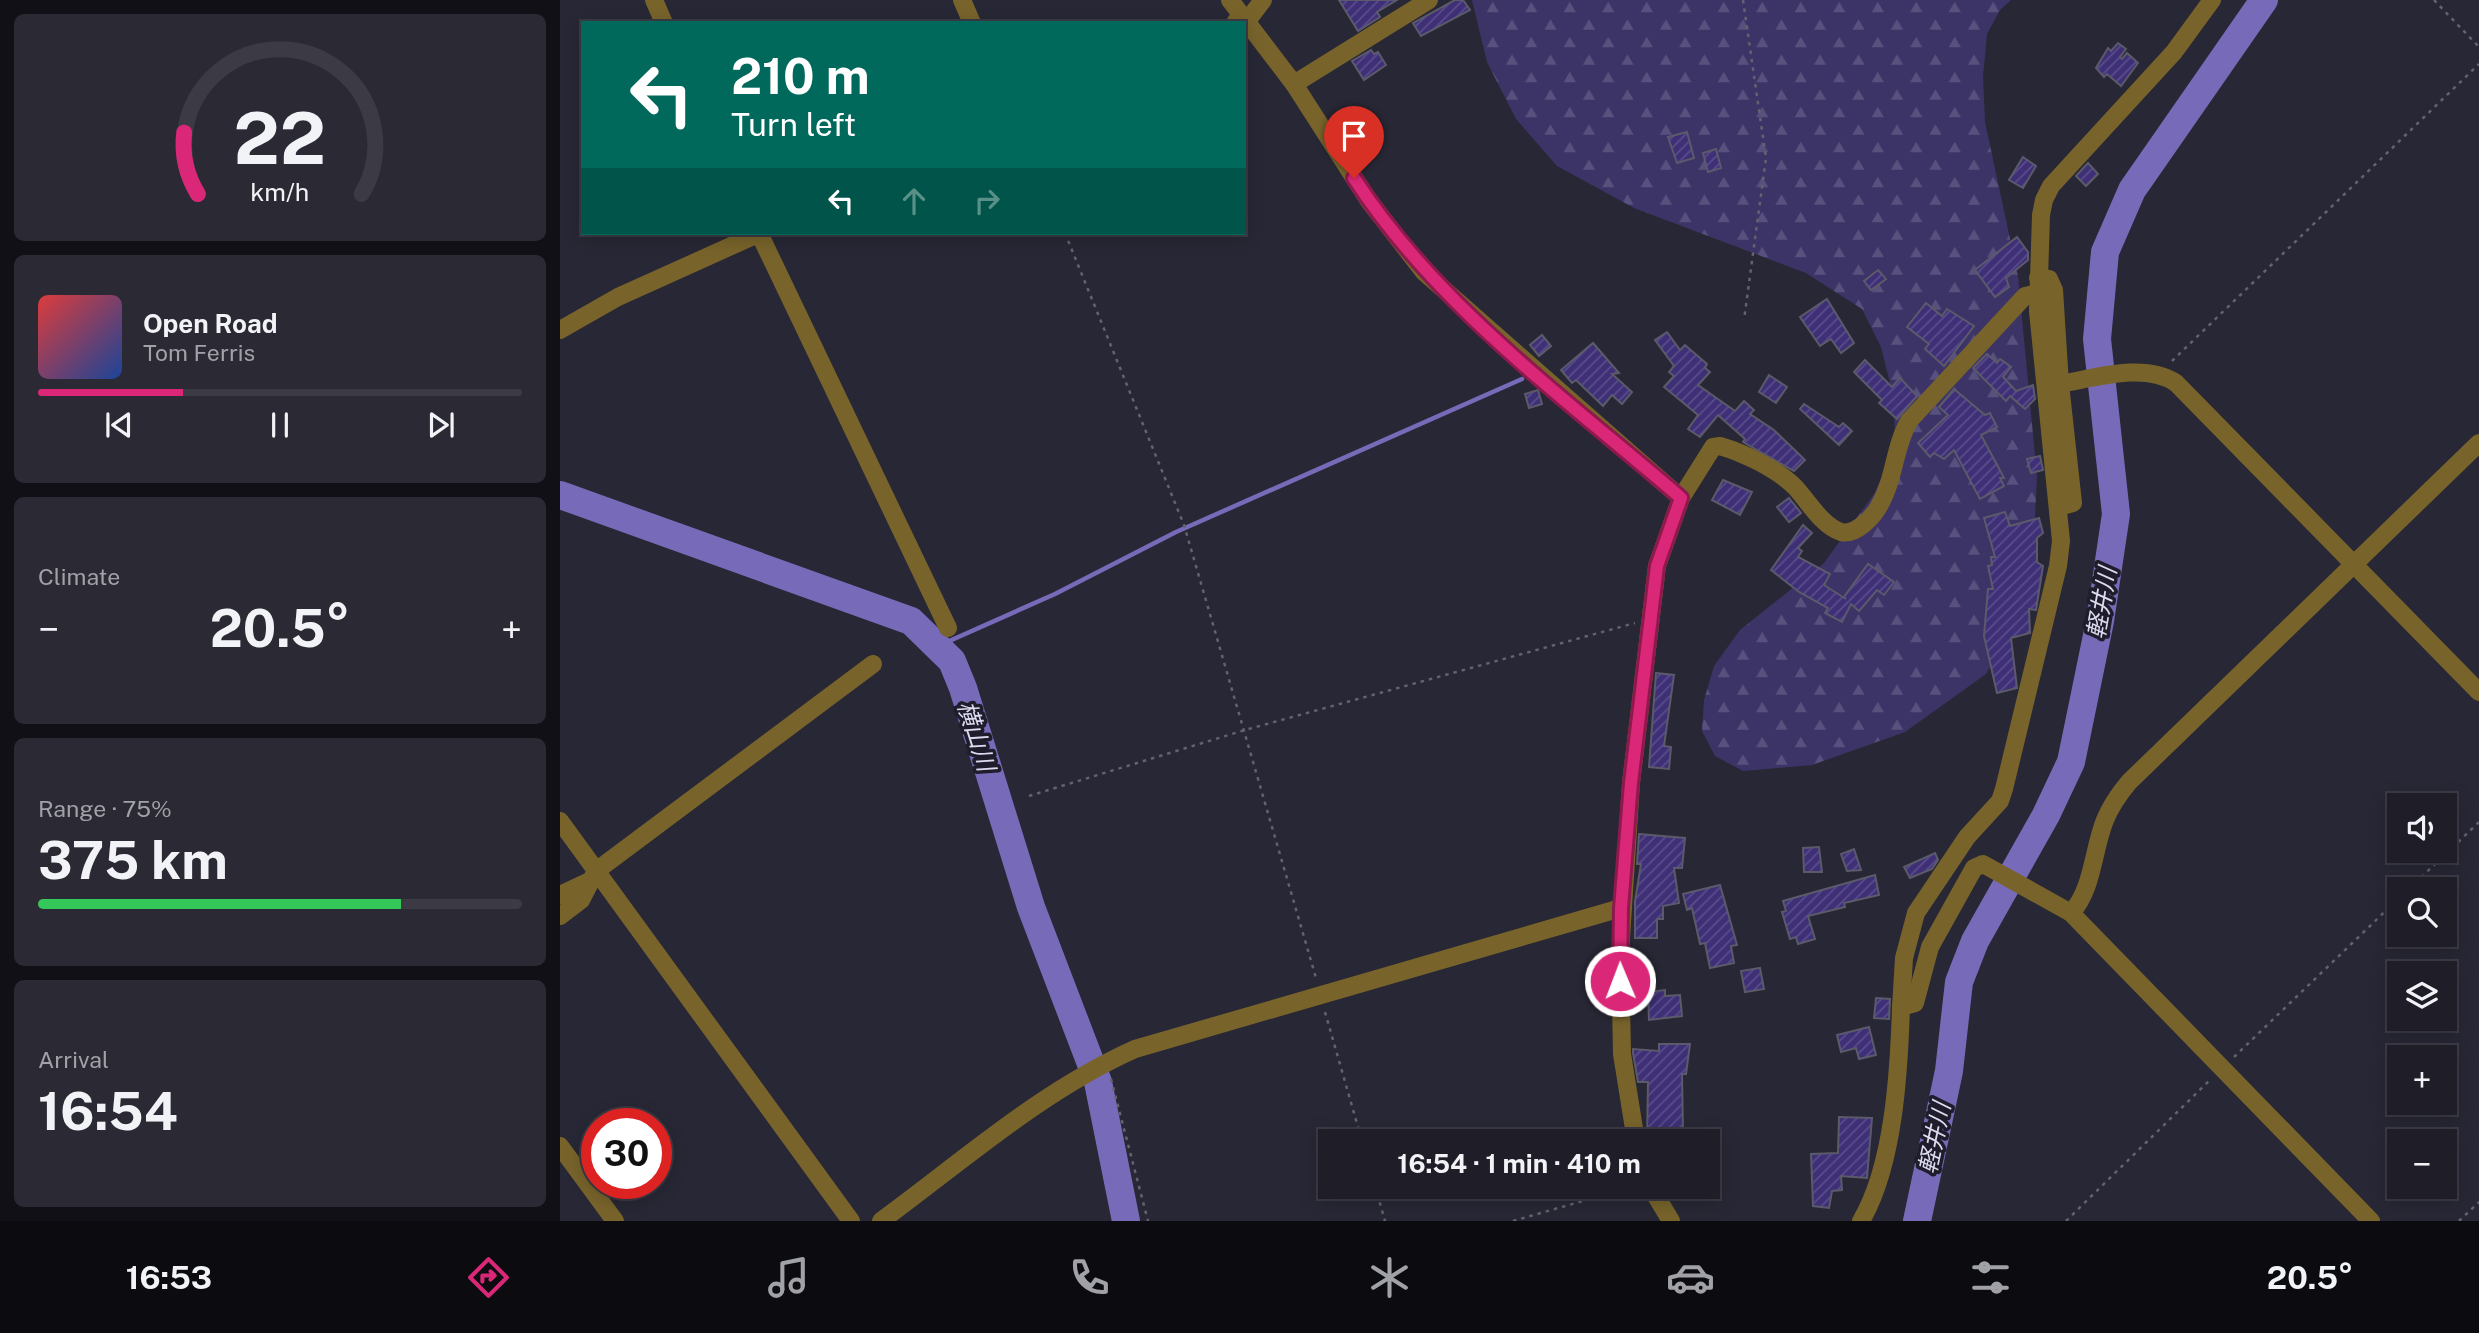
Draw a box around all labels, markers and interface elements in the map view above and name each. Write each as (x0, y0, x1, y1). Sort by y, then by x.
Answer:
text: 210 m (731, 47, 870, 105)
icon: left (616, 49, 707, 140)
text: 22 (234, 95, 326, 180)
text: Turn left (731, 106, 856, 143)
pin (1324, 106, 1384, 178)
icon: arrive (1335, 117, 1373, 155)
text: km/h (251, 177, 309, 207)
icon: left (822, 182, 860, 220)
icon: ahead (895, 182, 933, 220)
icon: right (968, 182, 1006, 220)
text: Open Road (143, 308, 278, 339)
text: Tom Ferris (143, 339, 255, 366)
icon: previous (100, 406, 138, 444)
icon: pause (261, 406, 299, 444)
icon: next (422, 406, 460, 444)
water label: 軽井川 (2081, 562, 2122, 641)
text: Climate (38, 563, 120, 590)
text: 20.5° (210, 598, 350, 659)
text: − (38, 607, 59, 652)
text: + (501, 607, 522, 652)
water label: 横山川 (953, 697, 1002, 777)
map controls (2387, 793, 2457, 1199)
button: sound (2387, 793, 2457, 863)
text: Range · 75% (38, 795, 172, 822)
text: 375 km (38, 830, 228, 891)
button: search (2387, 877, 2457, 947)
position arrow (1583, 944, 1657, 1018)
button: layers (2387, 961, 2457, 1031)
button: + (2387, 1045, 2457, 1115)
text: Arrival (38, 1046, 109, 1073)
text: 16:54 (38, 1081, 178, 1142)
water label: 軽井川 (1913, 1097, 1956, 1176)
speed limit sign: 30 (581, 1108, 672, 1199)
button: − (2387, 1129, 2457, 1199)
text: 16:54 · 1 min · 410 m (1397, 1148, 1641, 1179)
icon: directions (464, 1253, 513, 1302)
icon: music (764, 1253, 813, 1302)
icon: phone (1065, 1253, 1114, 1302)
icon: climate (1365, 1253, 1414, 1302)
icon: car (1666, 1253, 1715, 1302)
icon: filters (1966, 1253, 2015, 1302)
text: 16:53 (126, 1259, 212, 1296)
text: 20.5° (2267, 1259, 2353, 1296)

